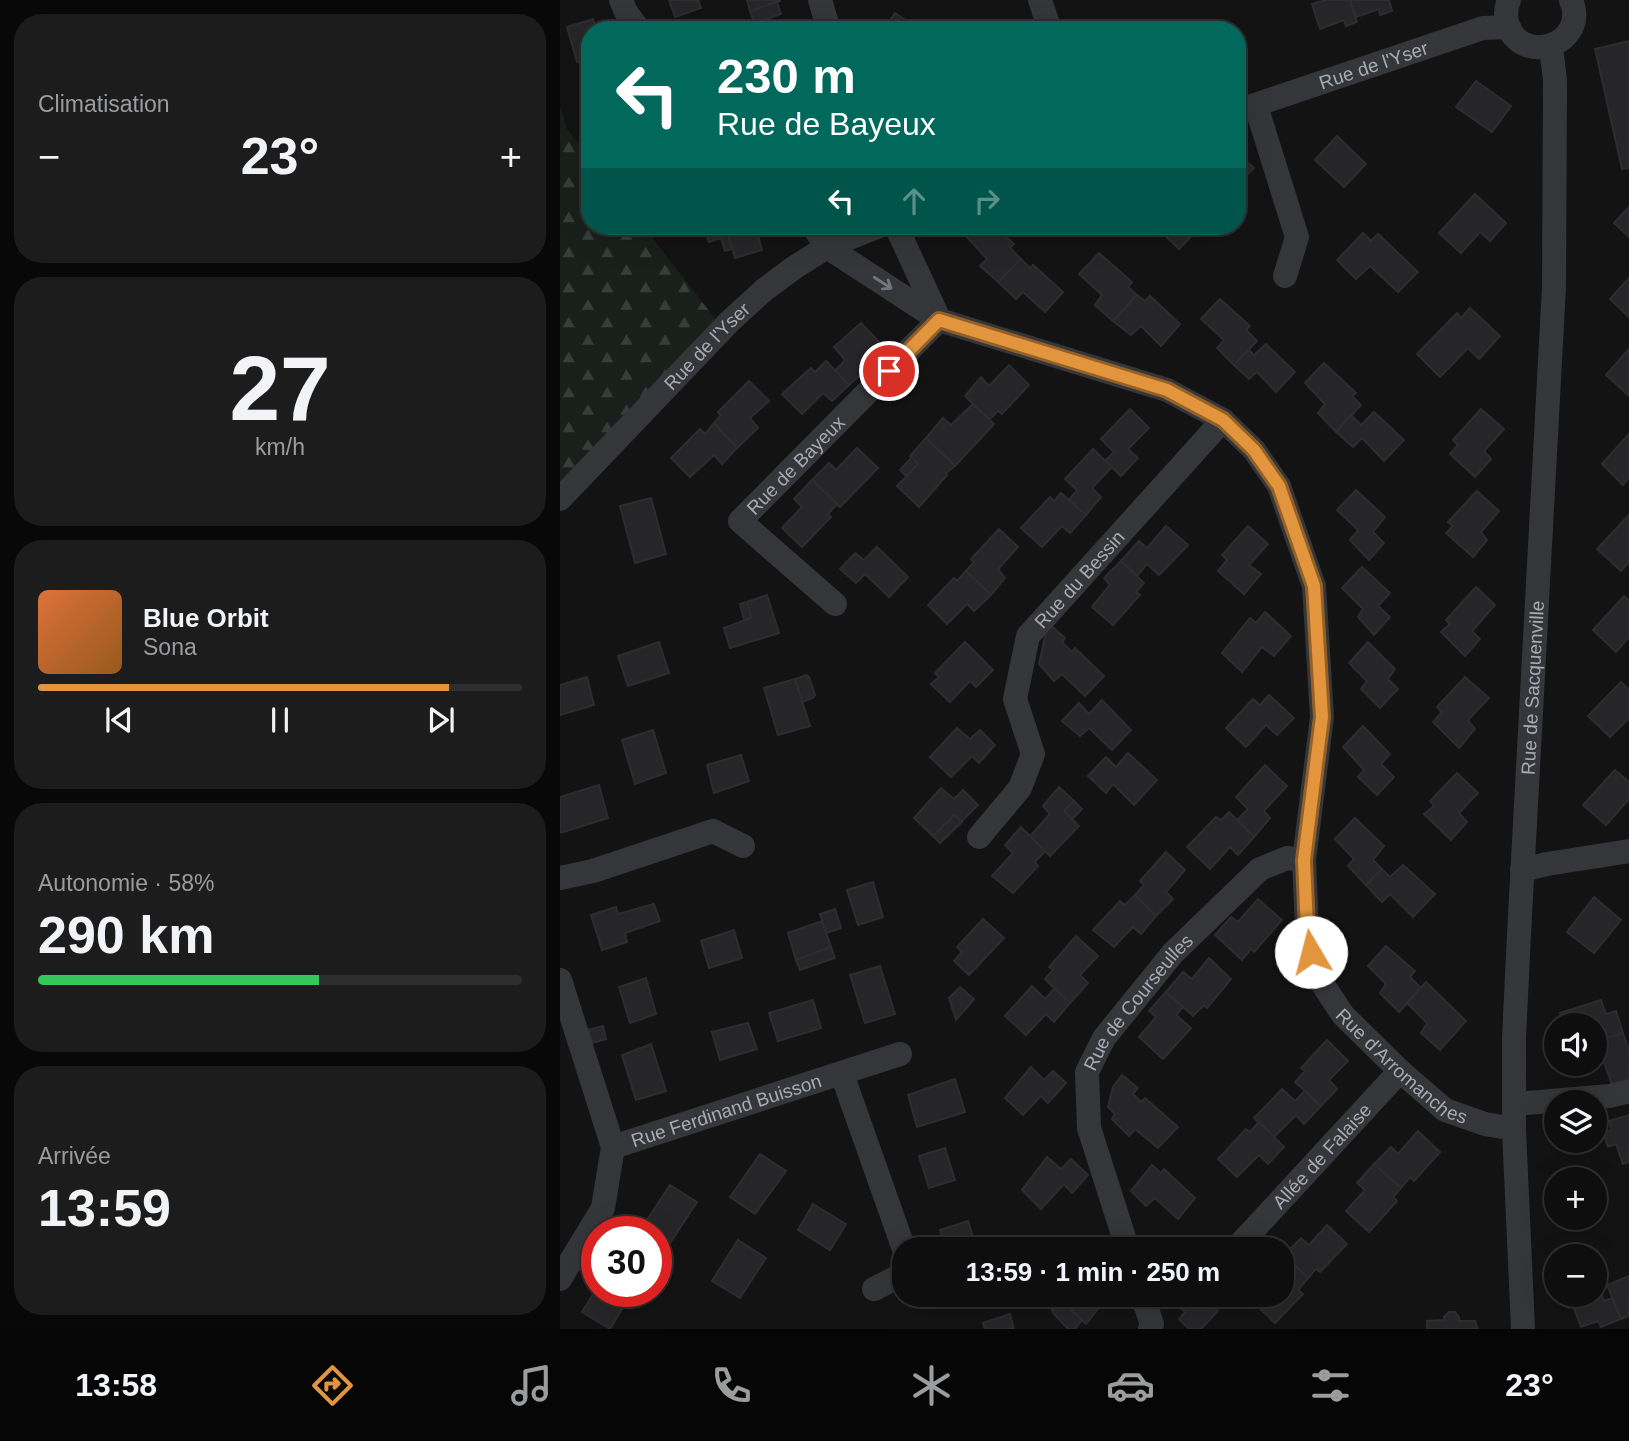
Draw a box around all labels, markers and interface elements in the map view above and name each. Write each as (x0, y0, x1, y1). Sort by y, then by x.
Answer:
street label: Rue de l'Yser (1316, 37, 1431, 93)
icon: left (602, 49, 693, 140)
text: 230 m (717, 49, 856, 103)
text: Climatisation (38, 91, 170, 117)
text: Rue de Bayeux (717, 106, 936, 142)
text: 23° (241, 127, 319, 185)
text: − (38, 136, 60, 178)
text: + (500, 136, 522, 178)
icon: left (822, 182, 860, 220)
icon: ahead (895, 182, 933, 220)
icon: right (968, 182, 1006, 220)
one-way arrow (873, 276, 892, 291)
street label: Rue de l'Yser (660, 298, 754, 394)
text: 27 (229, 338, 331, 439)
pin (859, 341, 919, 401)
icon: arrive (870, 352, 908, 390)
street label: Rue de Bayeux (742, 411, 849, 519)
text: km/h (255, 434, 305, 460)
street label: Rue du Bessin (1030, 526, 1129, 632)
street label: Rue de Sacquenville (1517, 600, 1548, 775)
text: Blue Orbit (143, 603, 269, 633)
text: Sona (143, 634, 197, 660)
icon: previous (100, 701, 138, 739)
icon: pause (261, 701, 299, 739)
icon: next (422, 701, 460, 739)
text: Autonomie · 58% (38, 870, 214, 896)
text: 290 km (38, 906, 214, 964)
position arrow (1274, 915, 1348, 989)
street label: Rue de Courseulles (1079, 930, 1197, 1074)
street label: Rue d'Arromanches (1332, 1004, 1470, 1127)
map controls (1544, 1013, 1607, 1307)
button: sound (1544, 1013, 1607, 1076)
street label: Rue Ferdinand Buisson (628, 1070, 824, 1151)
button: layers (1544, 1090, 1607, 1153)
street label: Allée de Falaise (1268, 1099, 1375, 1213)
text: Arrivée (38, 1143, 111, 1169)
button: + (1544, 1167, 1607, 1230)
text: 13:59 (38, 1179, 171, 1237)
speed limit sign: 30 (581, 1216, 672, 1307)
button: − (1544, 1244, 1607, 1307)
text: 13:59 · 1 min · 250 m (966, 1257, 1220, 1287)
icon: directions (308, 1361, 357, 1410)
icon: music (507, 1361, 556, 1410)
icon: phone (707, 1361, 756, 1410)
icon: climate (907, 1361, 956, 1410)
icon: car (1106, 1361, 1155, 1410)
icon: filters (1306, 1361, 1355, 1410)
text: 13:58 (75, 1367, 157, 1403)
text: 23° (1505, 1367, 1554, 1403)

